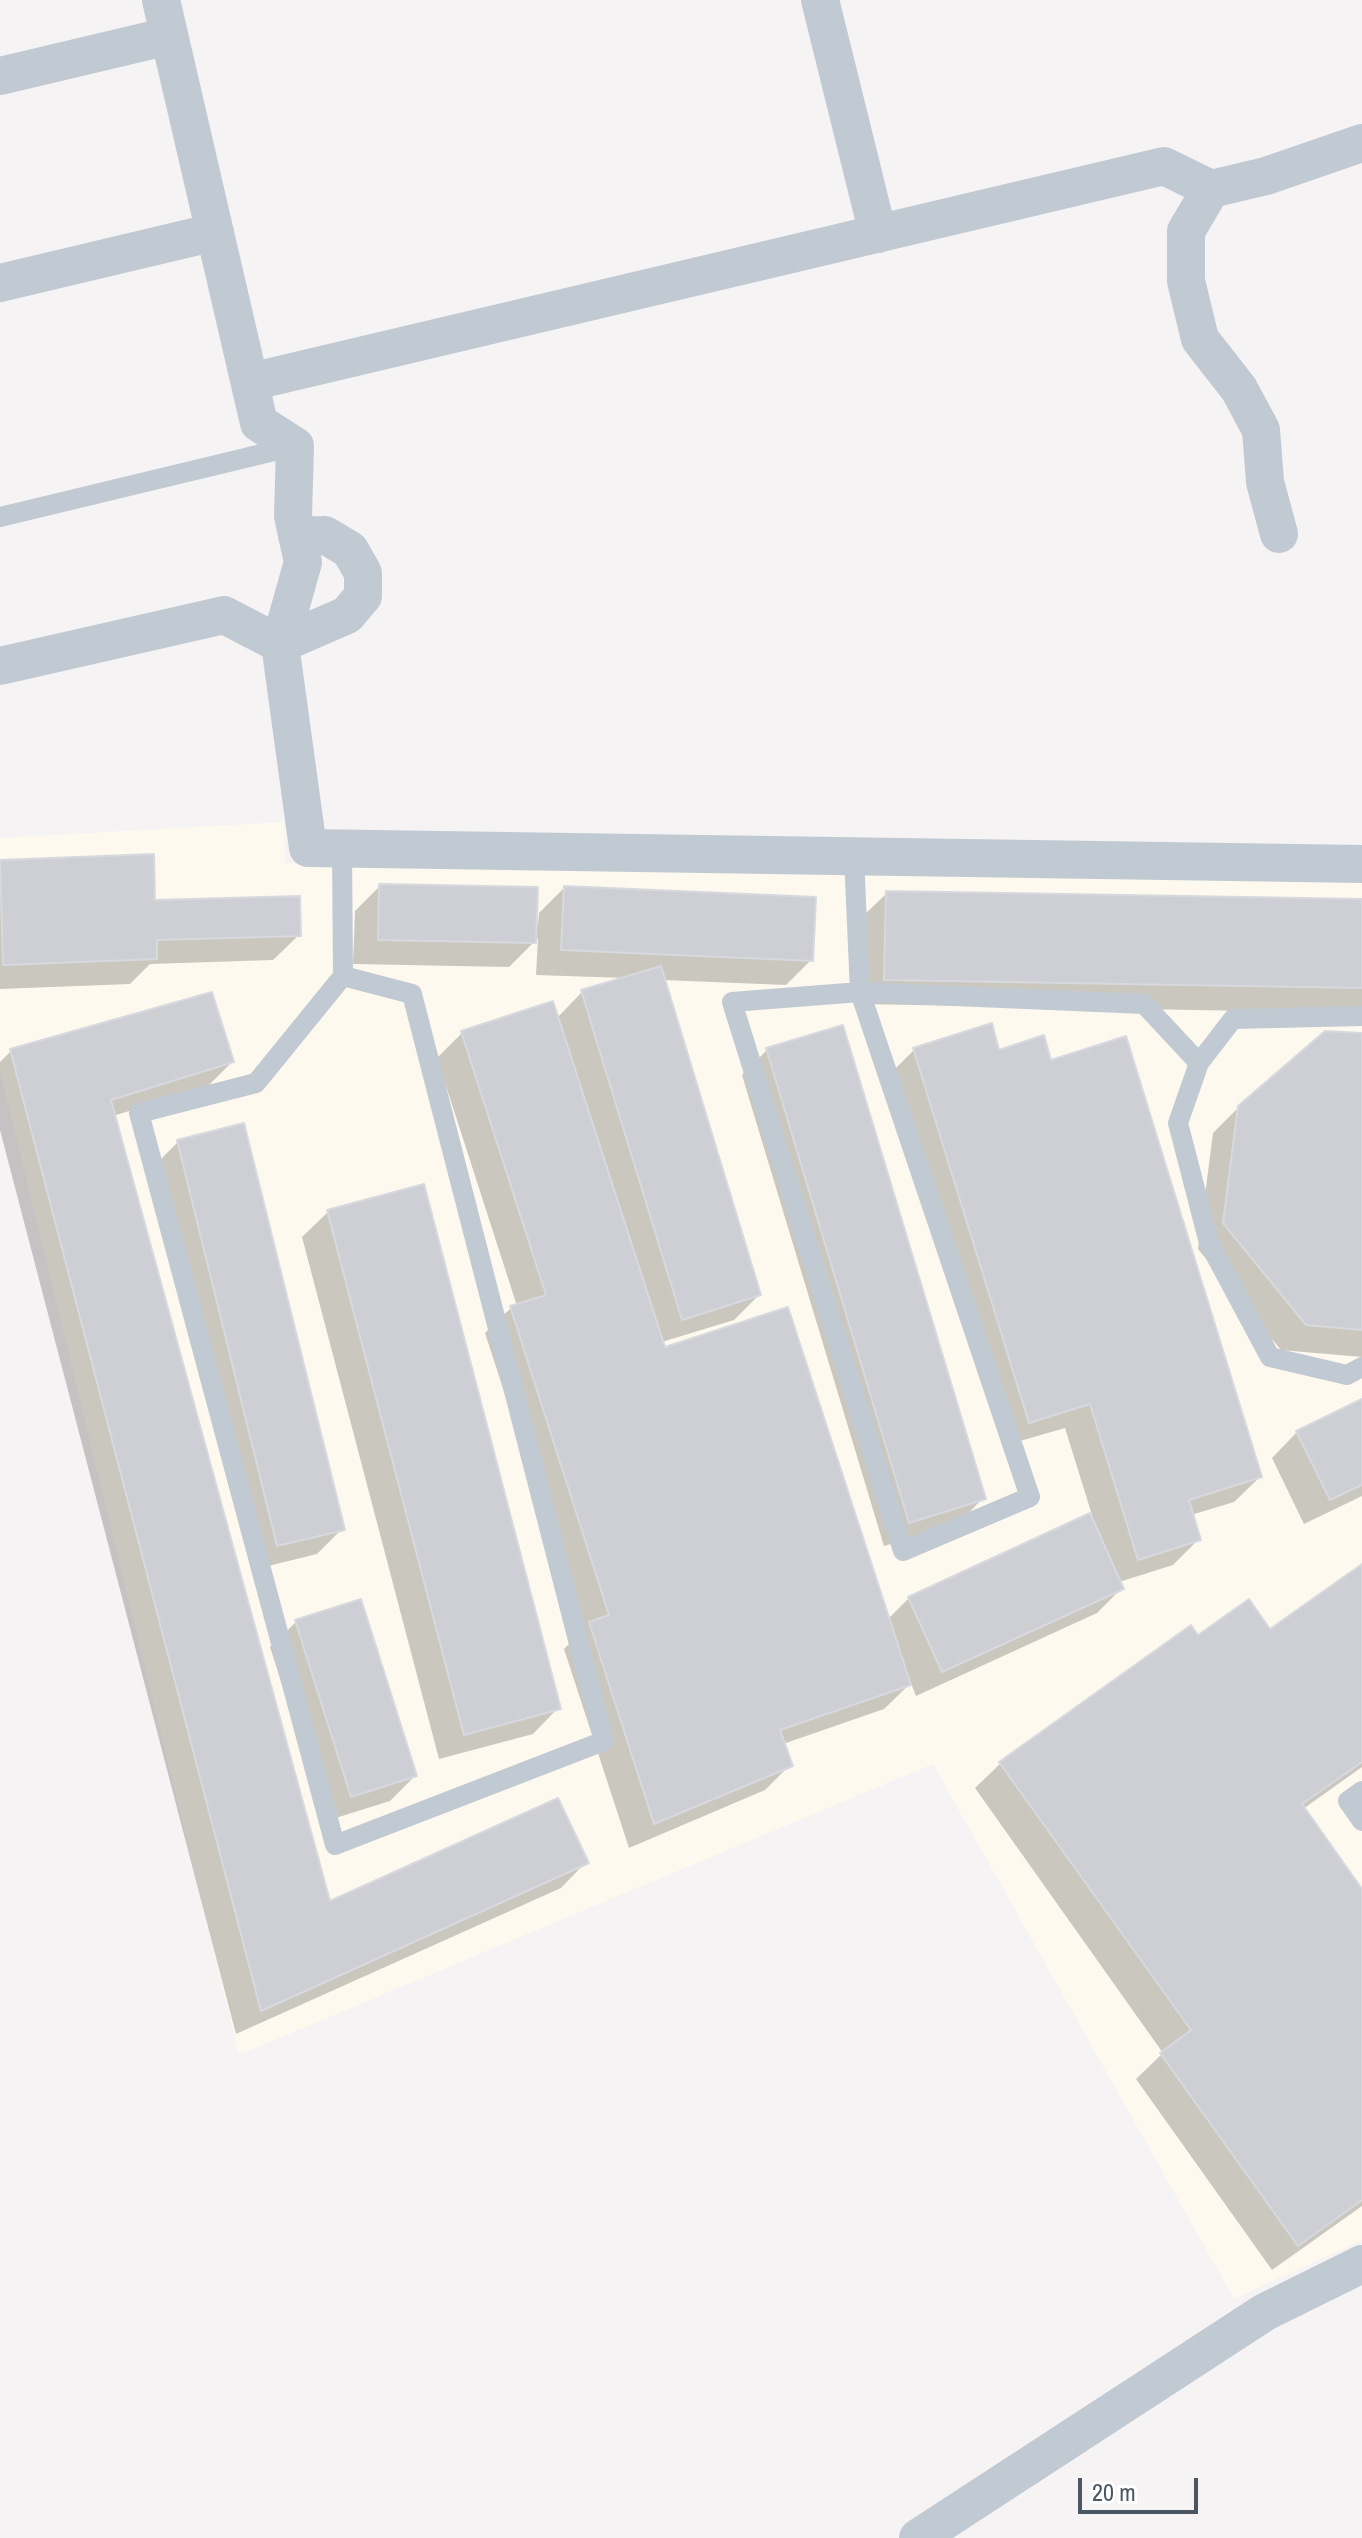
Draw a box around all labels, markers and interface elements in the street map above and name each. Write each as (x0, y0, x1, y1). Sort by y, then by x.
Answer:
scale bar (1082, 2462, 1202, 2512)
text: 20 m (1092, 2476, 1136, 2508)

